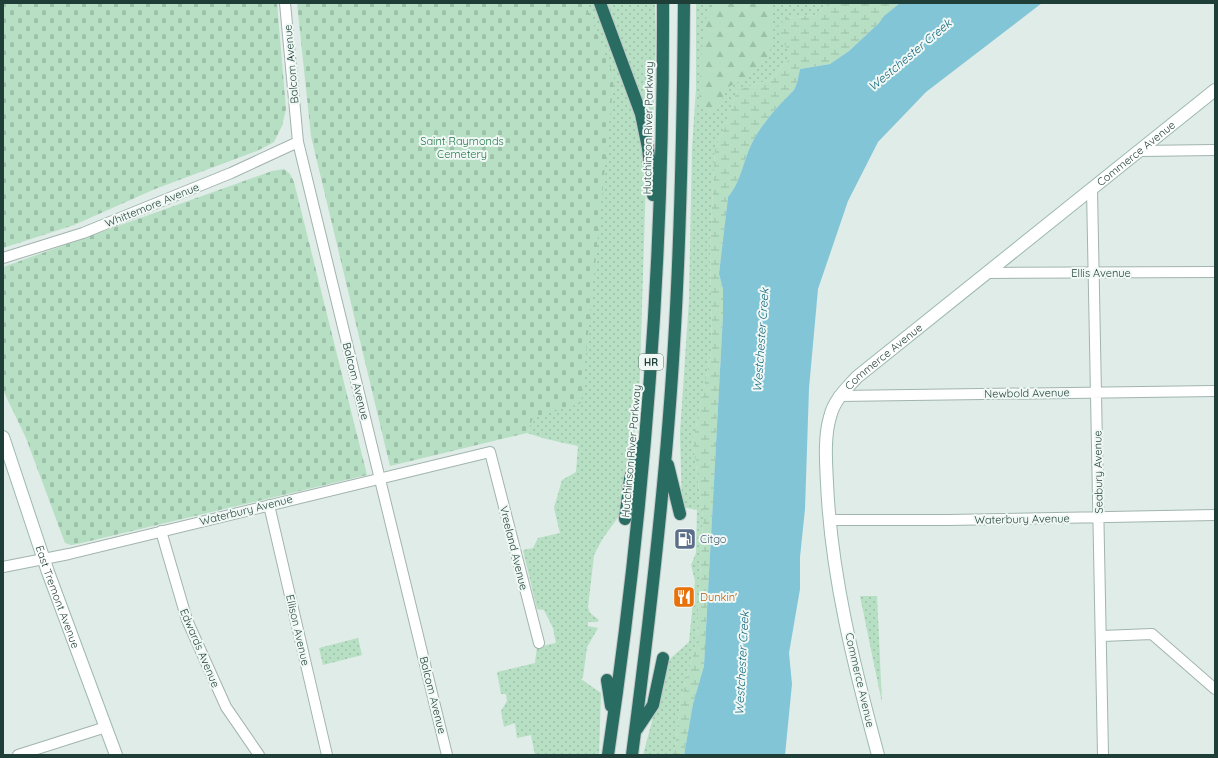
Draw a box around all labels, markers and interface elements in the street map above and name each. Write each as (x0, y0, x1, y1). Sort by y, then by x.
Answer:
water label: Westchester Creek (865, 14, 956, 94)
street label: Balcom Avenue (281, 24, 301, 104)
street label: Hutchinson River Parkway (640, 61, 656, 195)
street label: Commerce Avenue (1094, 118, 1178, 189)
park label: Saint Raymonds Cemetery (420, 134, 504, 161)
street label: Whittemore Avenue (103, 180, 201, 230)
street label: Ellis Avenue (1071, 266, 1131, 280)
water label: Westchester Creek (749, 286, 772, 392)
street label: Commerce Avenue (842, 320, 925, 393)
street label: Balcom Avenue (340, 341, 372, 421)
road number: HR (639, 354, 663, 370)
street label: Hutchinson River Parkway (618, 384, 644, 518)
street label: Newbold Avenue (984, 385, 1070, 401)
street label: Seabury Avenue (1090, 430, 1106, 514)
street label: Waterbury Avenue (198, 492, 294, 528)
street label: Vreeland Avenue (497, 504, 531, 592)
street label: Waterbury Avenue (974, 511, 1070, 527)
fuel station icon: Citgo (672, 526, 698, 552)
place label: Citgo (700, 532, 727, 546)
street label: East Tremont Avenue (33, 544, 83, 650)
restaurant icon: Dunkin' (671, 584, 697, 610)
place label: Dunkin' (700, 590, 737, 604)
street label: Ellison Avenue (283, 593, 313, 667)
street label: Edwards Avenue (177, 606, 223, 690)
water label: Westchester Creek (731, 609, 752, 715)
street label: Commerce Avenue (842, 631, 878, 729)
street label: Balcom Avenue (417, 655, 449, 735)

